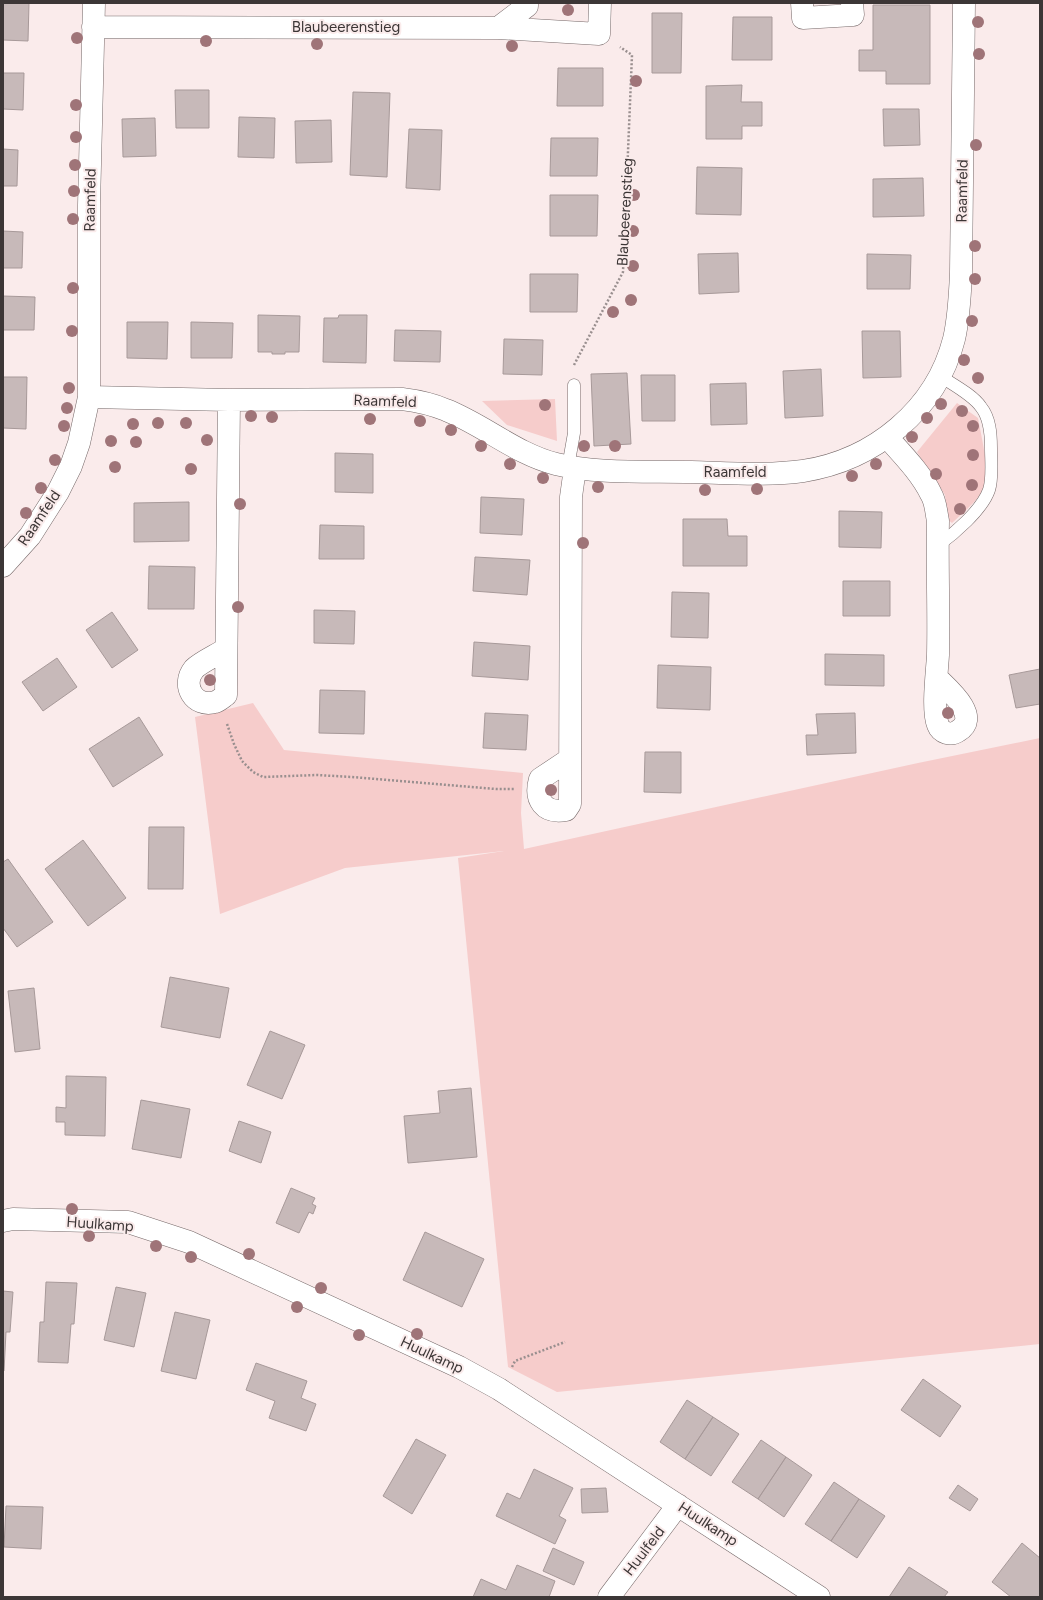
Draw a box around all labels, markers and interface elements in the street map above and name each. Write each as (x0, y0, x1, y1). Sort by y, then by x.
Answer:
street label: Blaubeerenstieg (292, 18, 400, 36)
street label: Blaubeerenstieg (613, 157, 637, 267)
street label: Raamfeld (952, 159, 972, 223)
street label: Raamfeld (80, 168, 100, 232)
street label: Raamfeld (353, 391, 417, 411)
street label: Raamfeld (703, 463, 767, 481)
street label: Raamfeld (14, 487, 64, 549)
street label: Huulkamp (66, 1213, 135, 1235)
street label: Huulkamp (398, 1333, 467, 1378)
street label: Huulkamp (675, 1498, 741, 1550)
street label: Huulfeld (620, 1523, 668, 1579)

